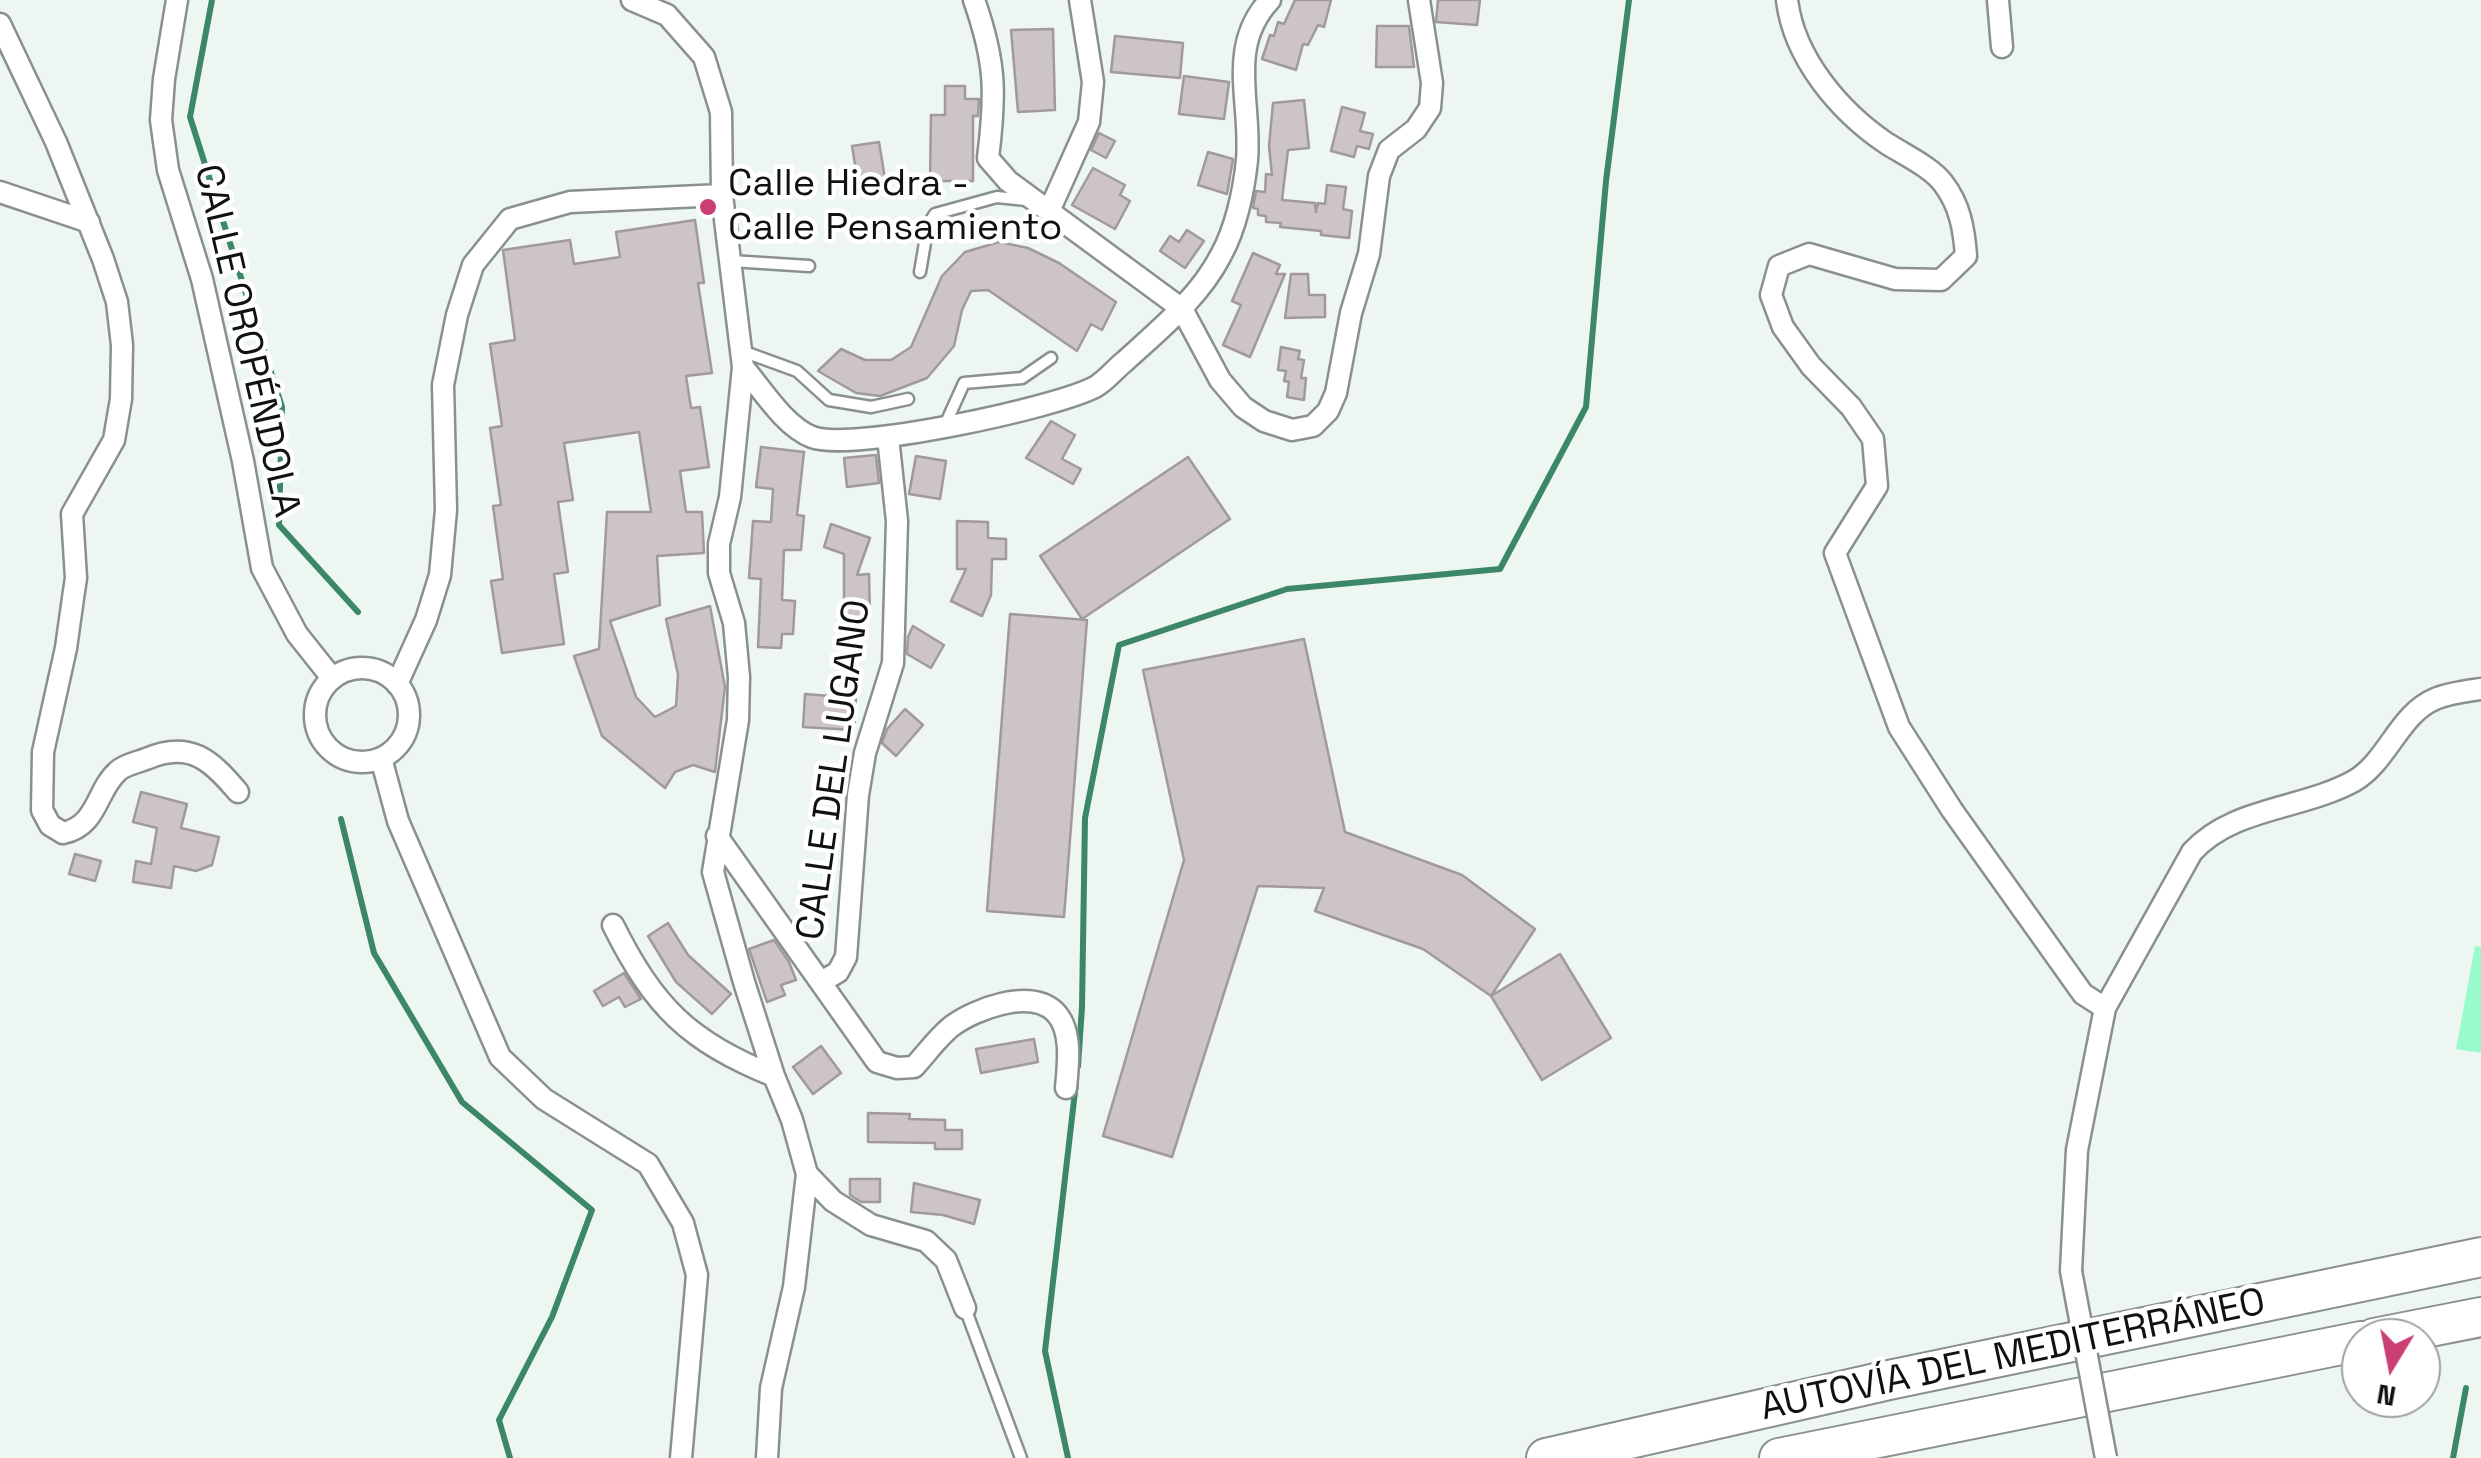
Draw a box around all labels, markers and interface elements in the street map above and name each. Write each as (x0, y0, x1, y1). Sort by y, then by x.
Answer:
street label: CALLE OROPÉNDOLA (183, 160, 309, 522)
place label: Calle Hiedra - Calle Pensamiento (728, 162, 1062, 252)
marker: Calle Hiedra - Calle Pensamiento (697, 196, 719, 218)
street label: CALLE DEL LUGANO (789, 597, 881, 943)
street label: AUTOVÍA DEL MEDITERRÁNEO (1757, 1280, 2269, 1432)
north arrow (2341, 1318, 2441, 1418)
text: N (2374, 1376, 2399, 1415)

